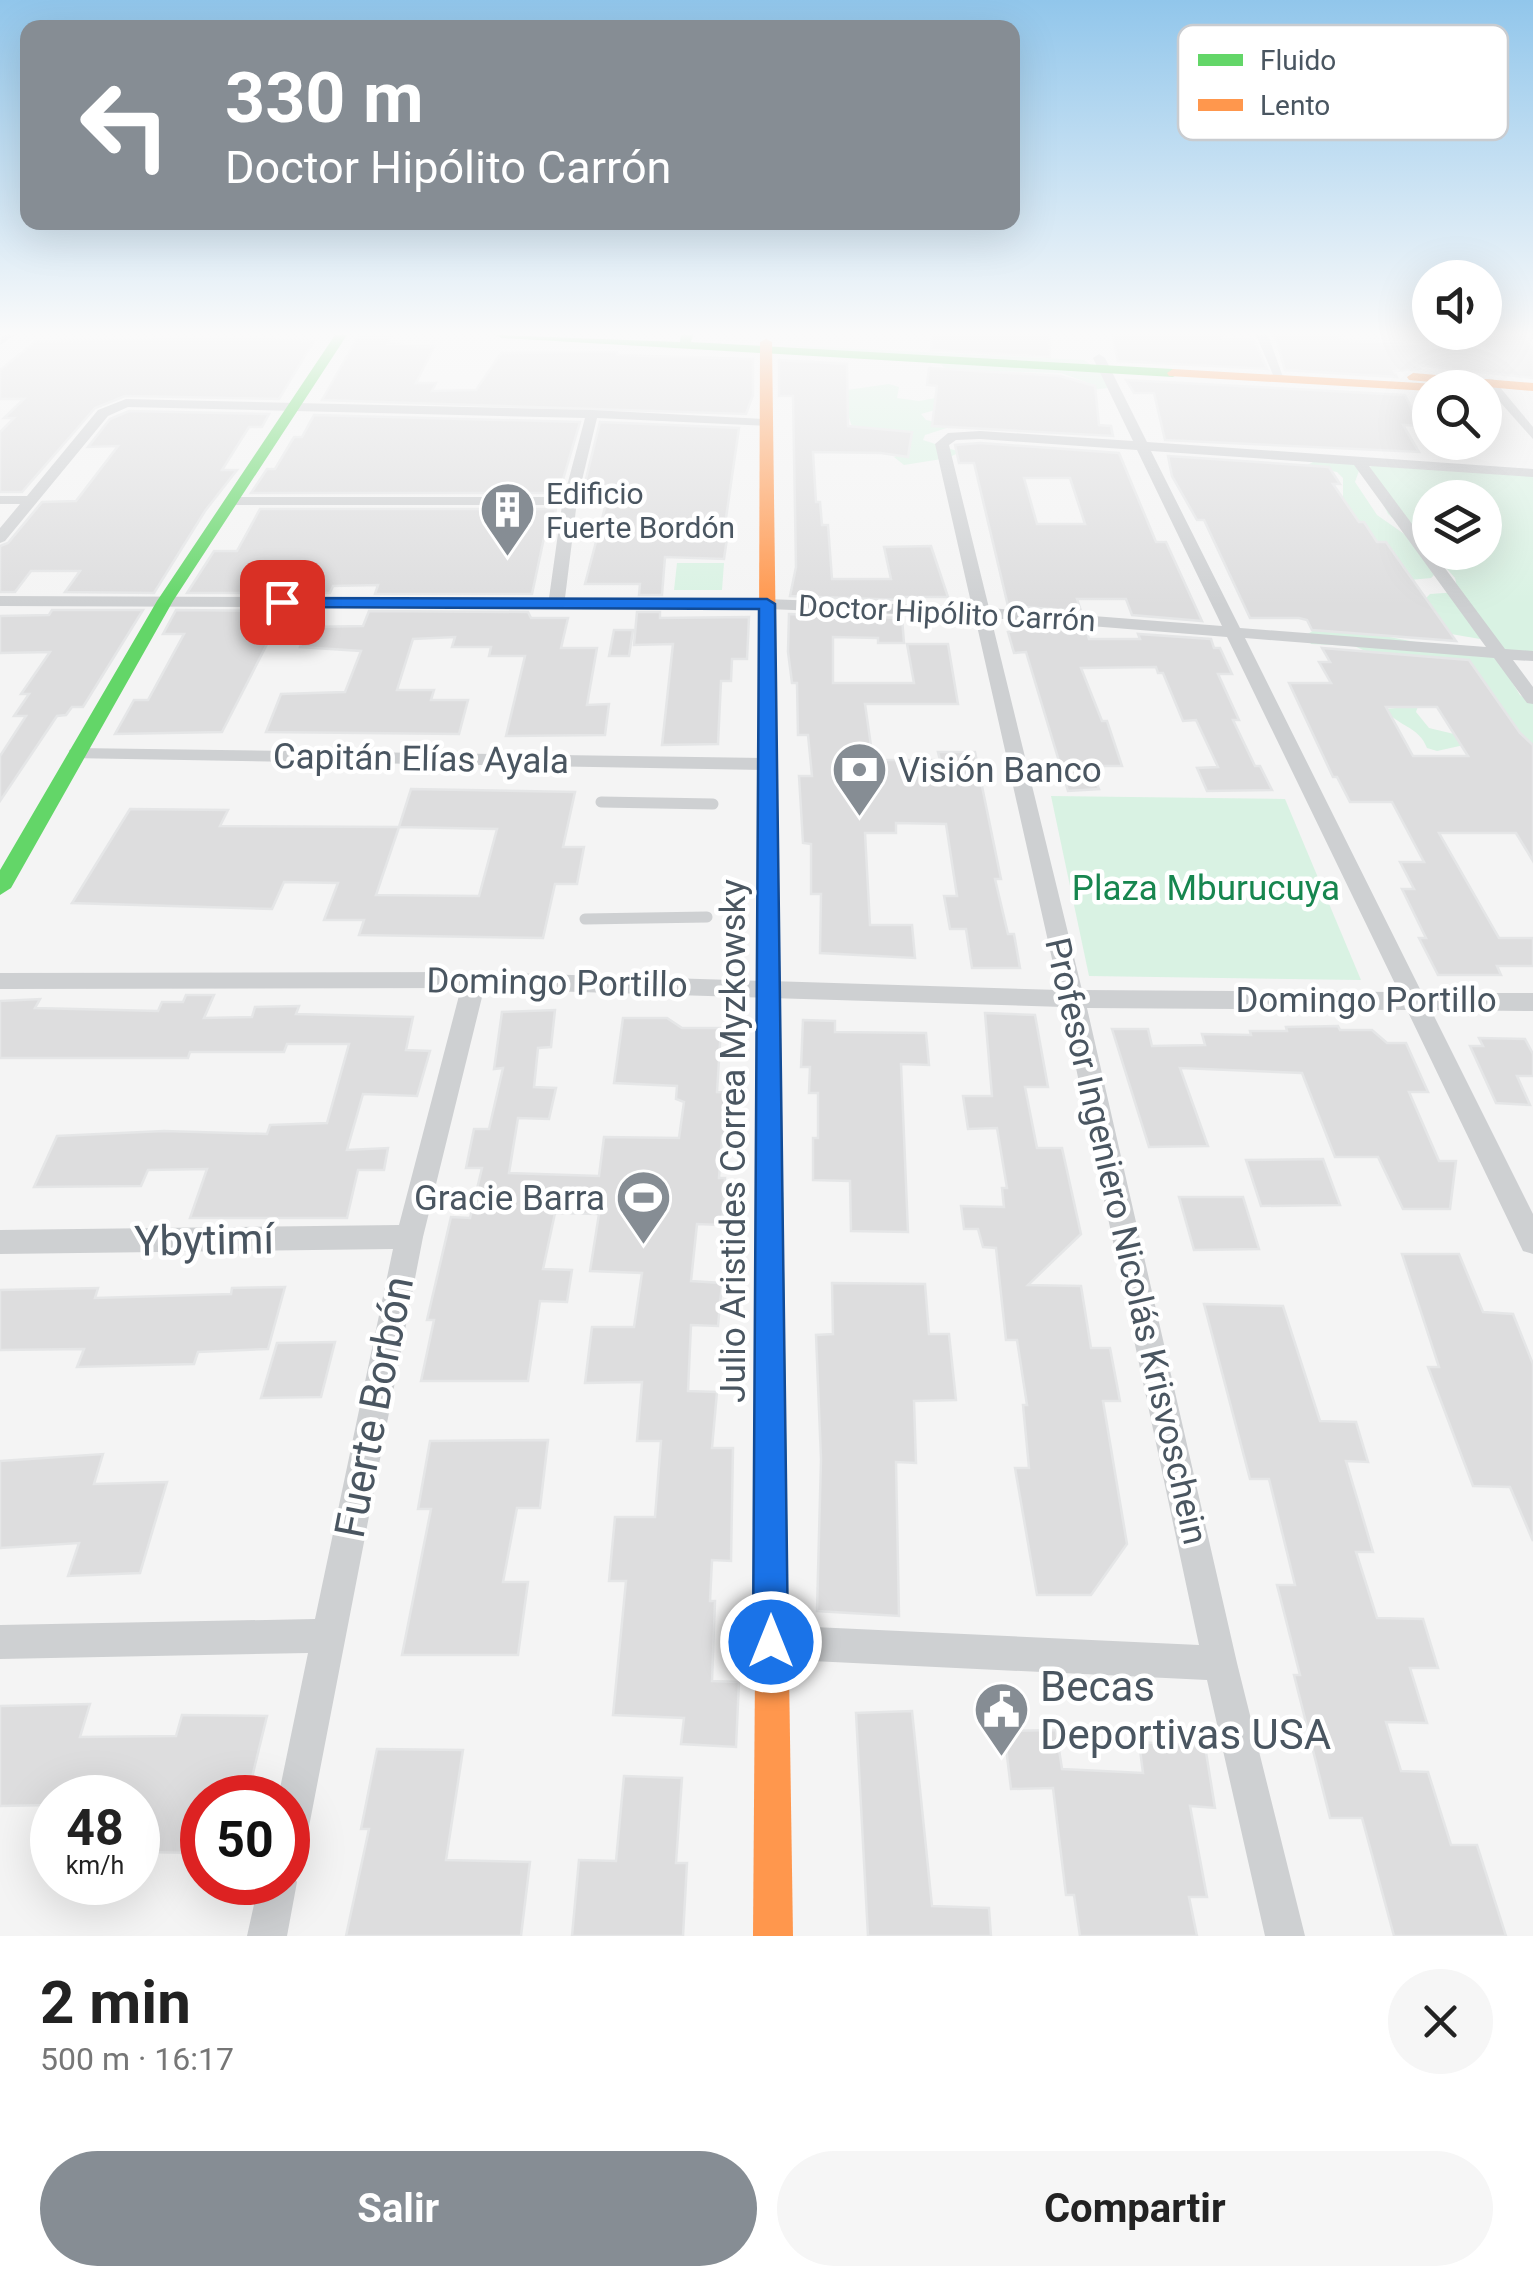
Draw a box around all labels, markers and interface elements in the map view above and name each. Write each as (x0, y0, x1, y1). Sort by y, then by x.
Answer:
legend (1178, 25, 1508, 140)
text: Fluido (1260, 44, 1336, 77)
text: 330 m (225, 57, 424, 139)
icon: left (60, 60, 190, 190)
text: Lento (1260, 89, 1330, 122)
text: Doctor Hipólito Carrón (225, 141, 671, 194)
map controls (1412, 260, 1502, 570)
button: sound (1412, 260, 1502, 350)
button: search (1412, 370, 1502, 460)
place label: Edificio Fuerte Bordón (546, 476, 735, 545)
building icon: Edificio Fuerte Bordón (477, 480, 537, 559)
button: layers (1412, 480, 1502, 570)
pin (240, 560, 325, 645)
icon: arrive (255, 575, 310, 630)
street label: Doctor Hipólito Carrón (797, 588, 1097, 638)
street label: Capitán Elías Ayala (273, 736, 569, 782)
bank icon: Visión Banco (829, 740, 889, 819)
place label: Visión Banco (898, 750, 1102, 791)
park label: Plaza Mburucuya (1072, 868, 1340, 909)
street label: Julio Aristides Correa Myzkowsky (713, 879, 754, 1403)
street label: Profesor Ingeniero Nicolás Krisvoschein (1036, 934, 1216, 1548)
street label: Domingo Portillo (426, 960, 688, 1006)
street label: Domingo Portillo (1235, 980, 1497, 1021)
sports icon: Gracie Barra (614, 1168, 674, 1247)
place label: Gracie Barra (414, 1178, 605, 1219)
street label: Ybytimí (134, 1214, 276, 1266)
street label: Fuerte Borbón (325, 1272, 423, 1542)
position arrow (719, 1590, 823, 1694)
place label: Becas Deportivas USA (1040, 1662, 1331, 1759)
public building icon: Becas Deportivas USA (971, 1680, 1031, 1759)
speed limit sign: 50 (180, 1775, 310, 1905)
text: 48 (66, 1799, 124, 1857)
text: km/h (66, 1851, 124, 1880)
text: 2 min (40, 1967, 191, 2038)
button: close (1388, 1969, 1493, 2074)
text: 500 m · 16:17 (40, 2040, 234, 2078)
button: Salir (40, 2151, 757, 2266)
button: Compartir (777, 2151, 1493, 2266)

